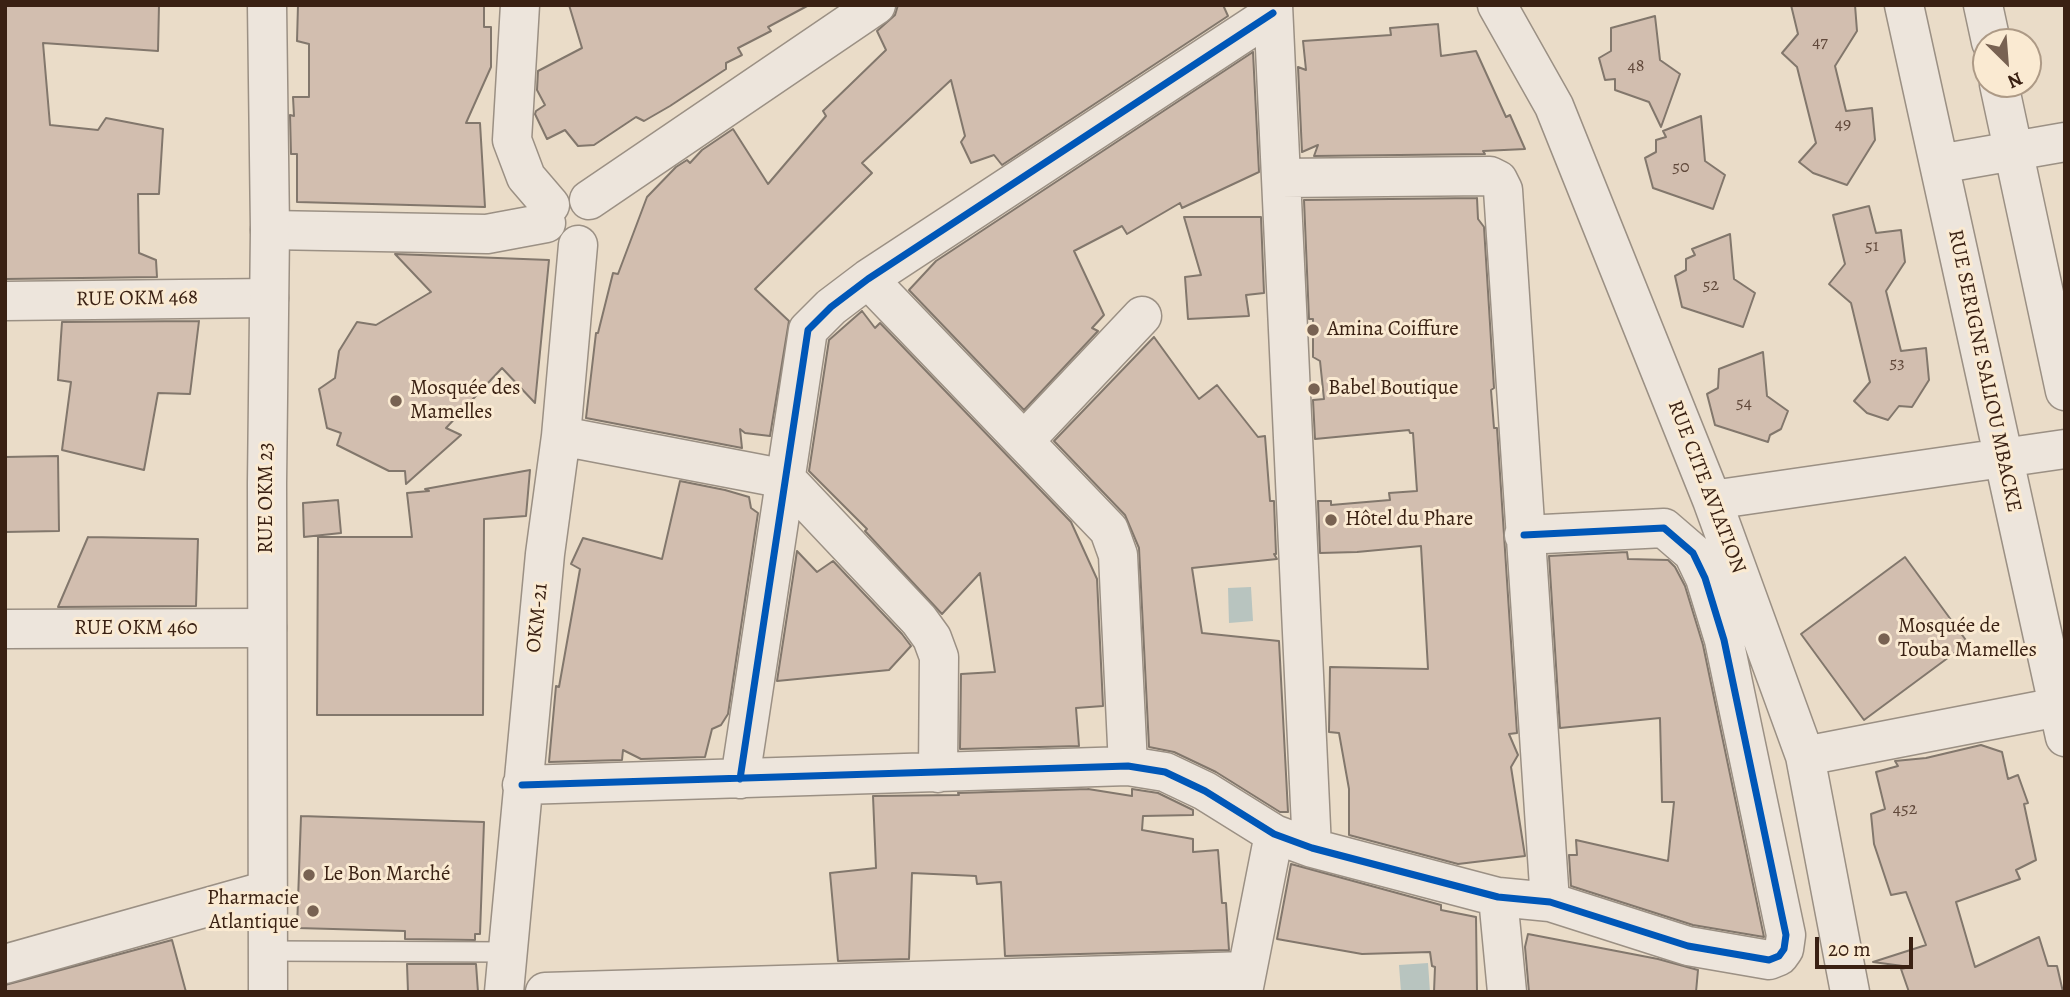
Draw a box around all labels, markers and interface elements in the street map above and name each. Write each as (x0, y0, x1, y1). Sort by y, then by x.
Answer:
north arrow (1972, 28, 2042, 98)
house number: 47 (1812, 32, 1828, 54)
house number: 48 (1628, 56, 1644, 78)
text: N (2003, 66, 2027, 95)
house number: 49 (1835, 114, 1851, 136)
house number: 50 (1672, 157, 1690, 179)
street label: RUE SERIGNE SALIOU MBACKE (1942, 227, 2026, 515)
house number: 51 (1865, 236, 1879, 258)
house number: 52 (1703, 275, 1719, 297)
street label: RUE OKM 468 (76, 285, 198, 313)
place label: Amina Coiffure (1327, 317, 1459, 343)
marker: Amina Coiffure (1305, 322, 1321, 338)
house number: 53 (1889, 353, 1905, 375)
place label: Mosquée des Mamelles (410, 376, 521, 426)
place label: Babel Boutique (1328, 376, 1458, 402)
marker: Babel Boutique (1306, 381, 1322, 397)
marker: Mosquée des Mamelles (388, 393, 404, 409)
house number: 54 (1736, 393, 1752, 415)
street label: RUE CITE AVIATION (1661, 397, 1751, 577)
street label: RUE OKM 23 (254, 442, 280, 554)
place label: Hôtel du Phare (1345, 507, 1473, 533)
marker: Hôtel du Phare (1323, 512, 1339, 528)
street label: OKM-21 (522, 582, 554, 654)
place label: Mosquée de Touba Mamelles (1898, 614, 2037, 664)
street label: RUE OKM 460 (74, 616, 198, 642)
marker: Mosquée de Touba Mamelles (1876, 631, 1892, 647)
house number: 452 (1893, 799, 1917, 821)
place label: Le Bon Marché (323, 862, 450, 888)
marker: Le Bon Marché (301, 867, 317, 883)
place label: Pharmacie Atlantique (207, 886, 299, 936)
marker: Pharmacie Atlantique (305, 903, 321, 919)
scale bar (1818, 923, 1916, 967)
text: 20 m (1828, 935, 1871, 963)

